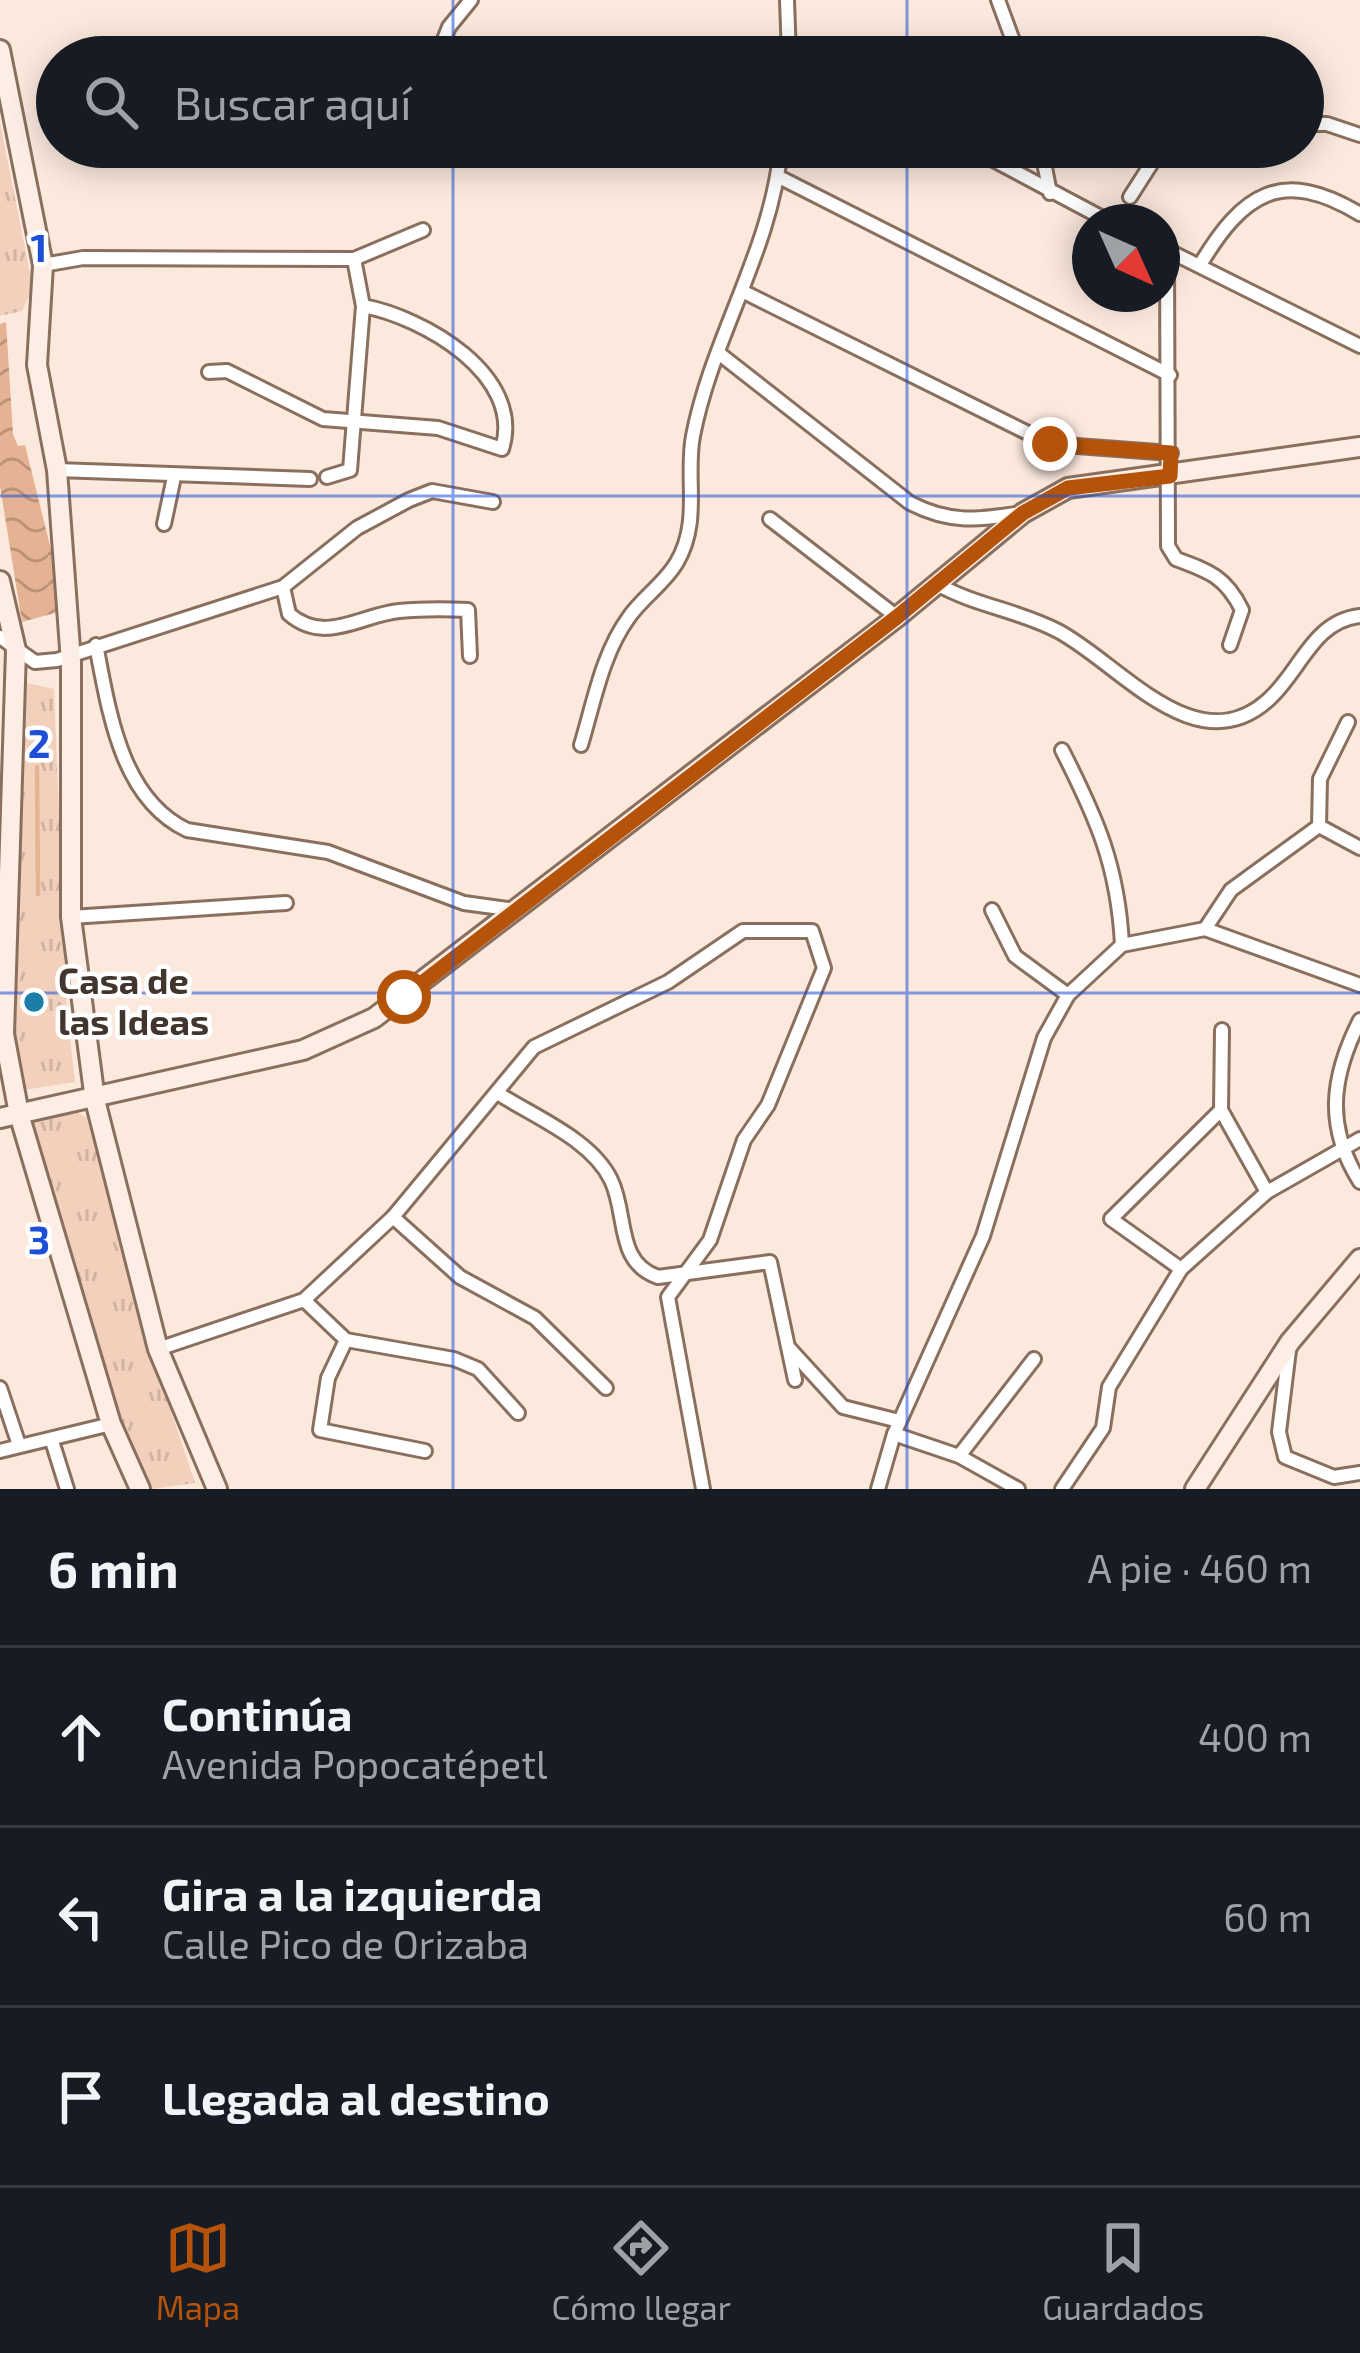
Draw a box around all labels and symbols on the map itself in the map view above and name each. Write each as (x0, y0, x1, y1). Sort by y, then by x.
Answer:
north arrow (1072, 204, 1180, 312)
text: 1 (31, 223, 47, 270)
route end (1023, 417, 1077, 471)
text: 2 (28, 719, 50, 766)
place label: Casa de las Ideas (58, 958, 209, 1042)
route start (377, 970, 431, 1024)
marker: Casa de las Ideas (21, 989, 47, 1015)
text: 3 (28, 1215, 50, 1262)

